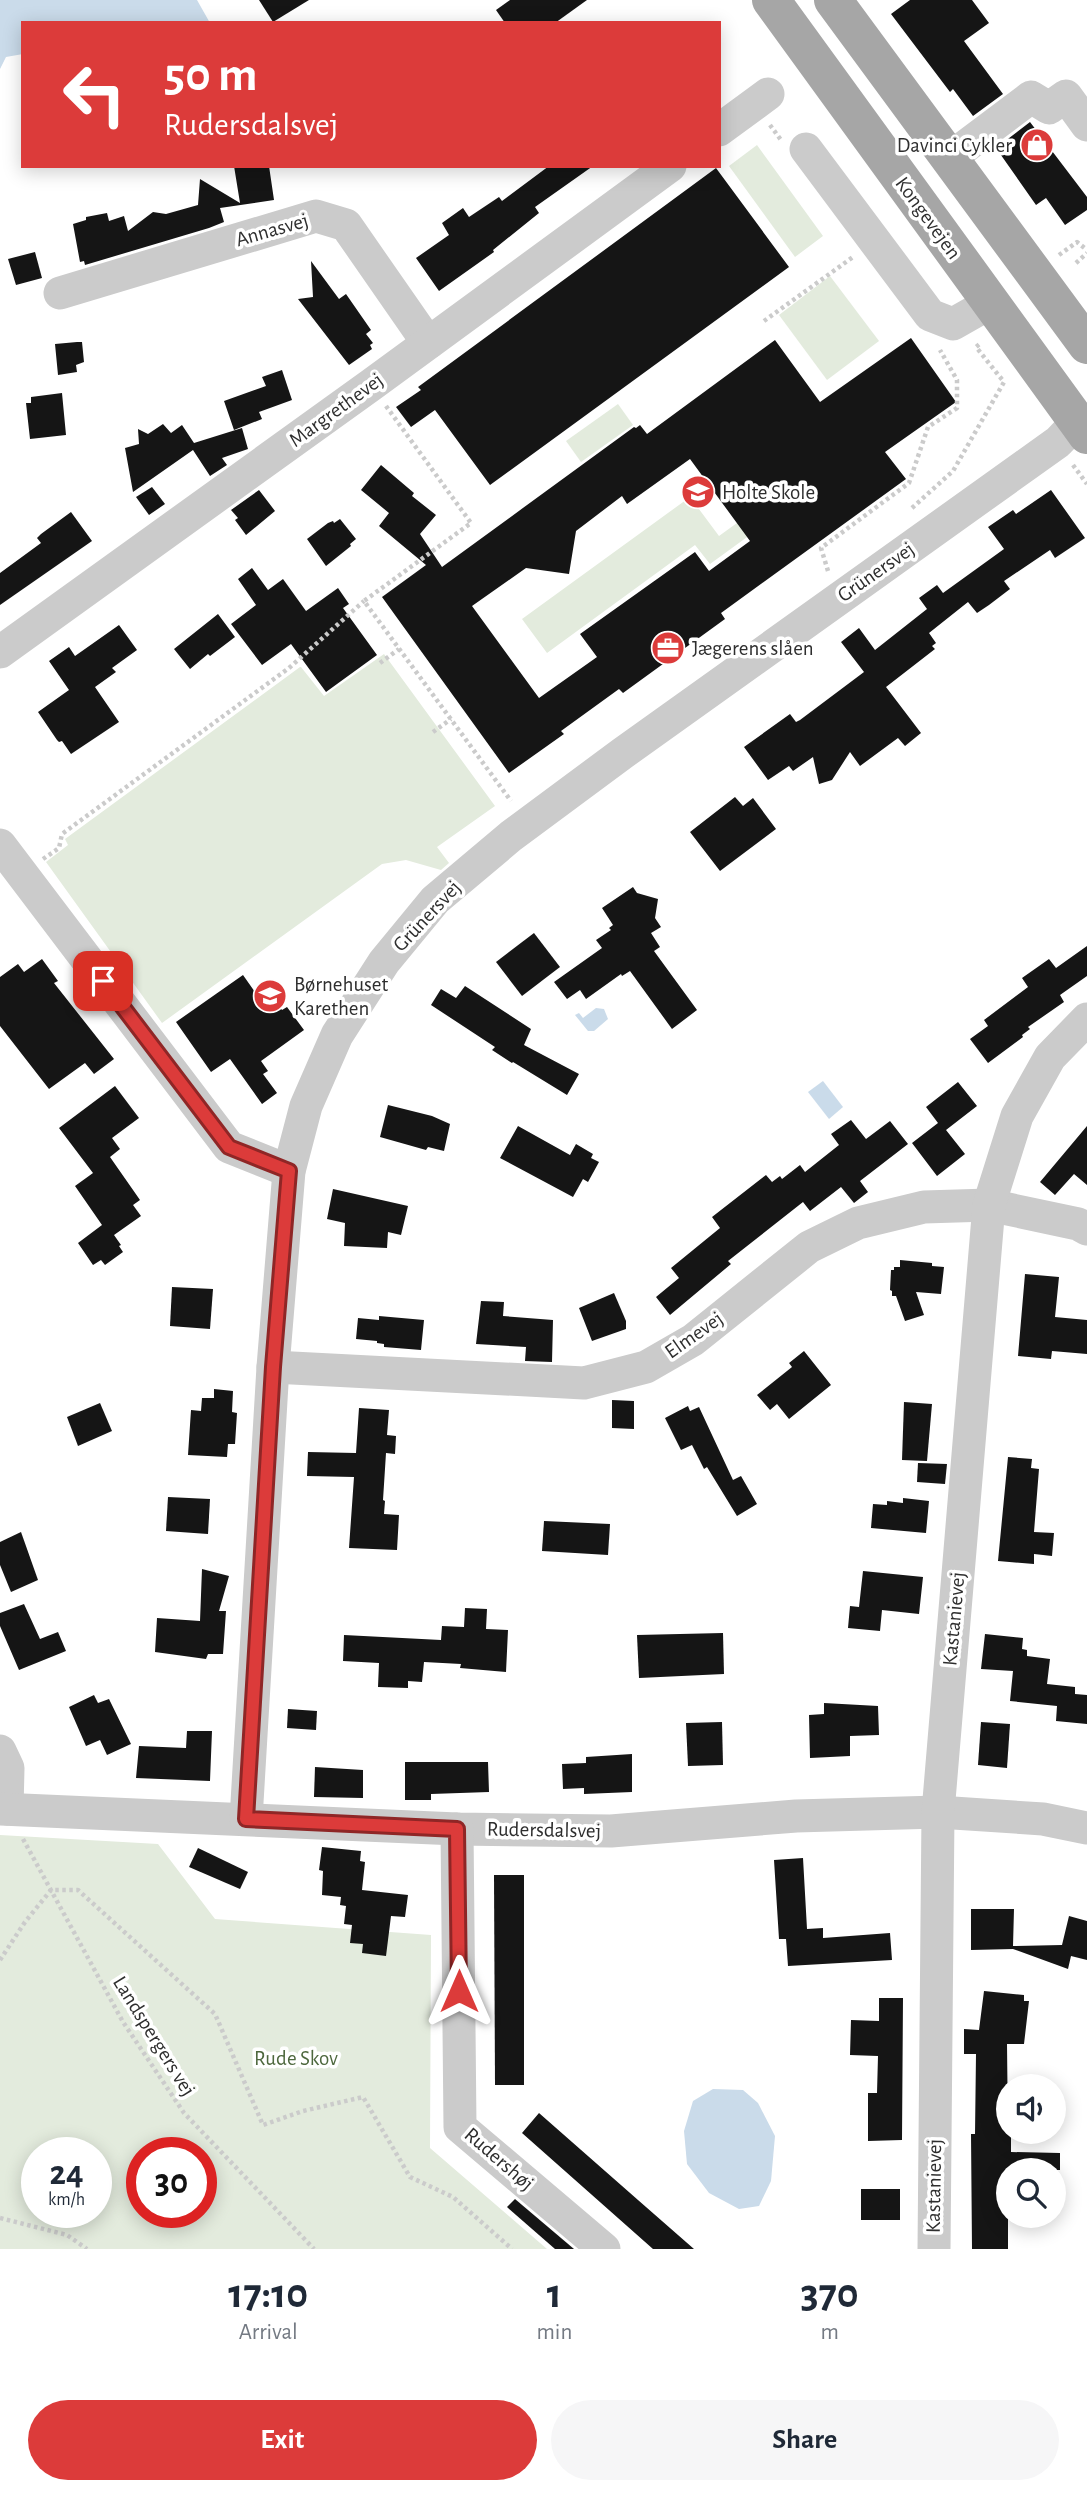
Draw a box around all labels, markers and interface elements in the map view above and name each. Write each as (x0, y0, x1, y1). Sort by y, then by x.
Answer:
icon: left (49, 49, 140, 140)
text: 50 m (164, 51, 258, 100)
text: Rudersdalsvej (164, 109, 338, 141)
shop icon: Davinci Cykler (1018, 126, 1056, 164)
place label: Davinci Cykler (897, 135, 1012, 156)
street label: Kongevejen (891, 173, 965, 263)
street label: Annasvej (233, 210, 311, 250)
street label: Margrethevej (285, 369, 387, 451)
school or university icon: Holte Skole (679, 473, 717, 511)
place label: Holte Skole (722, 482, 815, 503)
street label: Grünersvej (834, 538, 918, 606)
office icon: Jægerens slåen (649, 629, 687, 667)
place label: Jægerens slåen (692, 638, 814, 659)
street label: Grünersvej (389, 877, 465, 955)
pin (73, 951, 133, 1011)
icon: arrive (84, 962, 122, 1000)
place label: Børnehuset Karethen (294, 974, 389, 1019)
school or university icon: Børnehuset Karethen (251, 977, 289, 1015)
street label: Elmevej (661, 1308, 727, 1362)
street label: Kastanievej (939, 1571, 969, 1667)
street label: Rudersdalsvej (487, 1819, 601, 1841)
position arrow (422, 1954, 496, 2028)
street label: Landspergers vej (109, 1972, 199, 2100)
park label: Rude Skov (254, 2048, 338, 2069)
map controls (996, 2074, 1066, 2228)
button: sound (996, 2074, 1066, 2144)
street label: Rudershøj (460, 2124, 538, 2194)
speed limit sign: 30 (126, 2137, 217, 2228)
street label: Kastanievej (923, 2139, 945, 2233)
text: 24 (49, 2156, 84, 2191)
button: search (996, 2158, 1066, 2228)
text: km/h (48, 2191, 85, 2209)
text: 17:10 (228, 2273, 308, 2315)
text: 1 (547, 2273, 562, 2315)
text: 370 (801, 2273, 859, 2315)
text: Arrival (239, 2321, 298, 2344)
text: min (536, 2321, 572, 2344)
text: m (820, 2321, 839, 2344)
button: Exit (28, 2400, 537, 2480)
button: Share (551, 2400, 1059, 2480)

